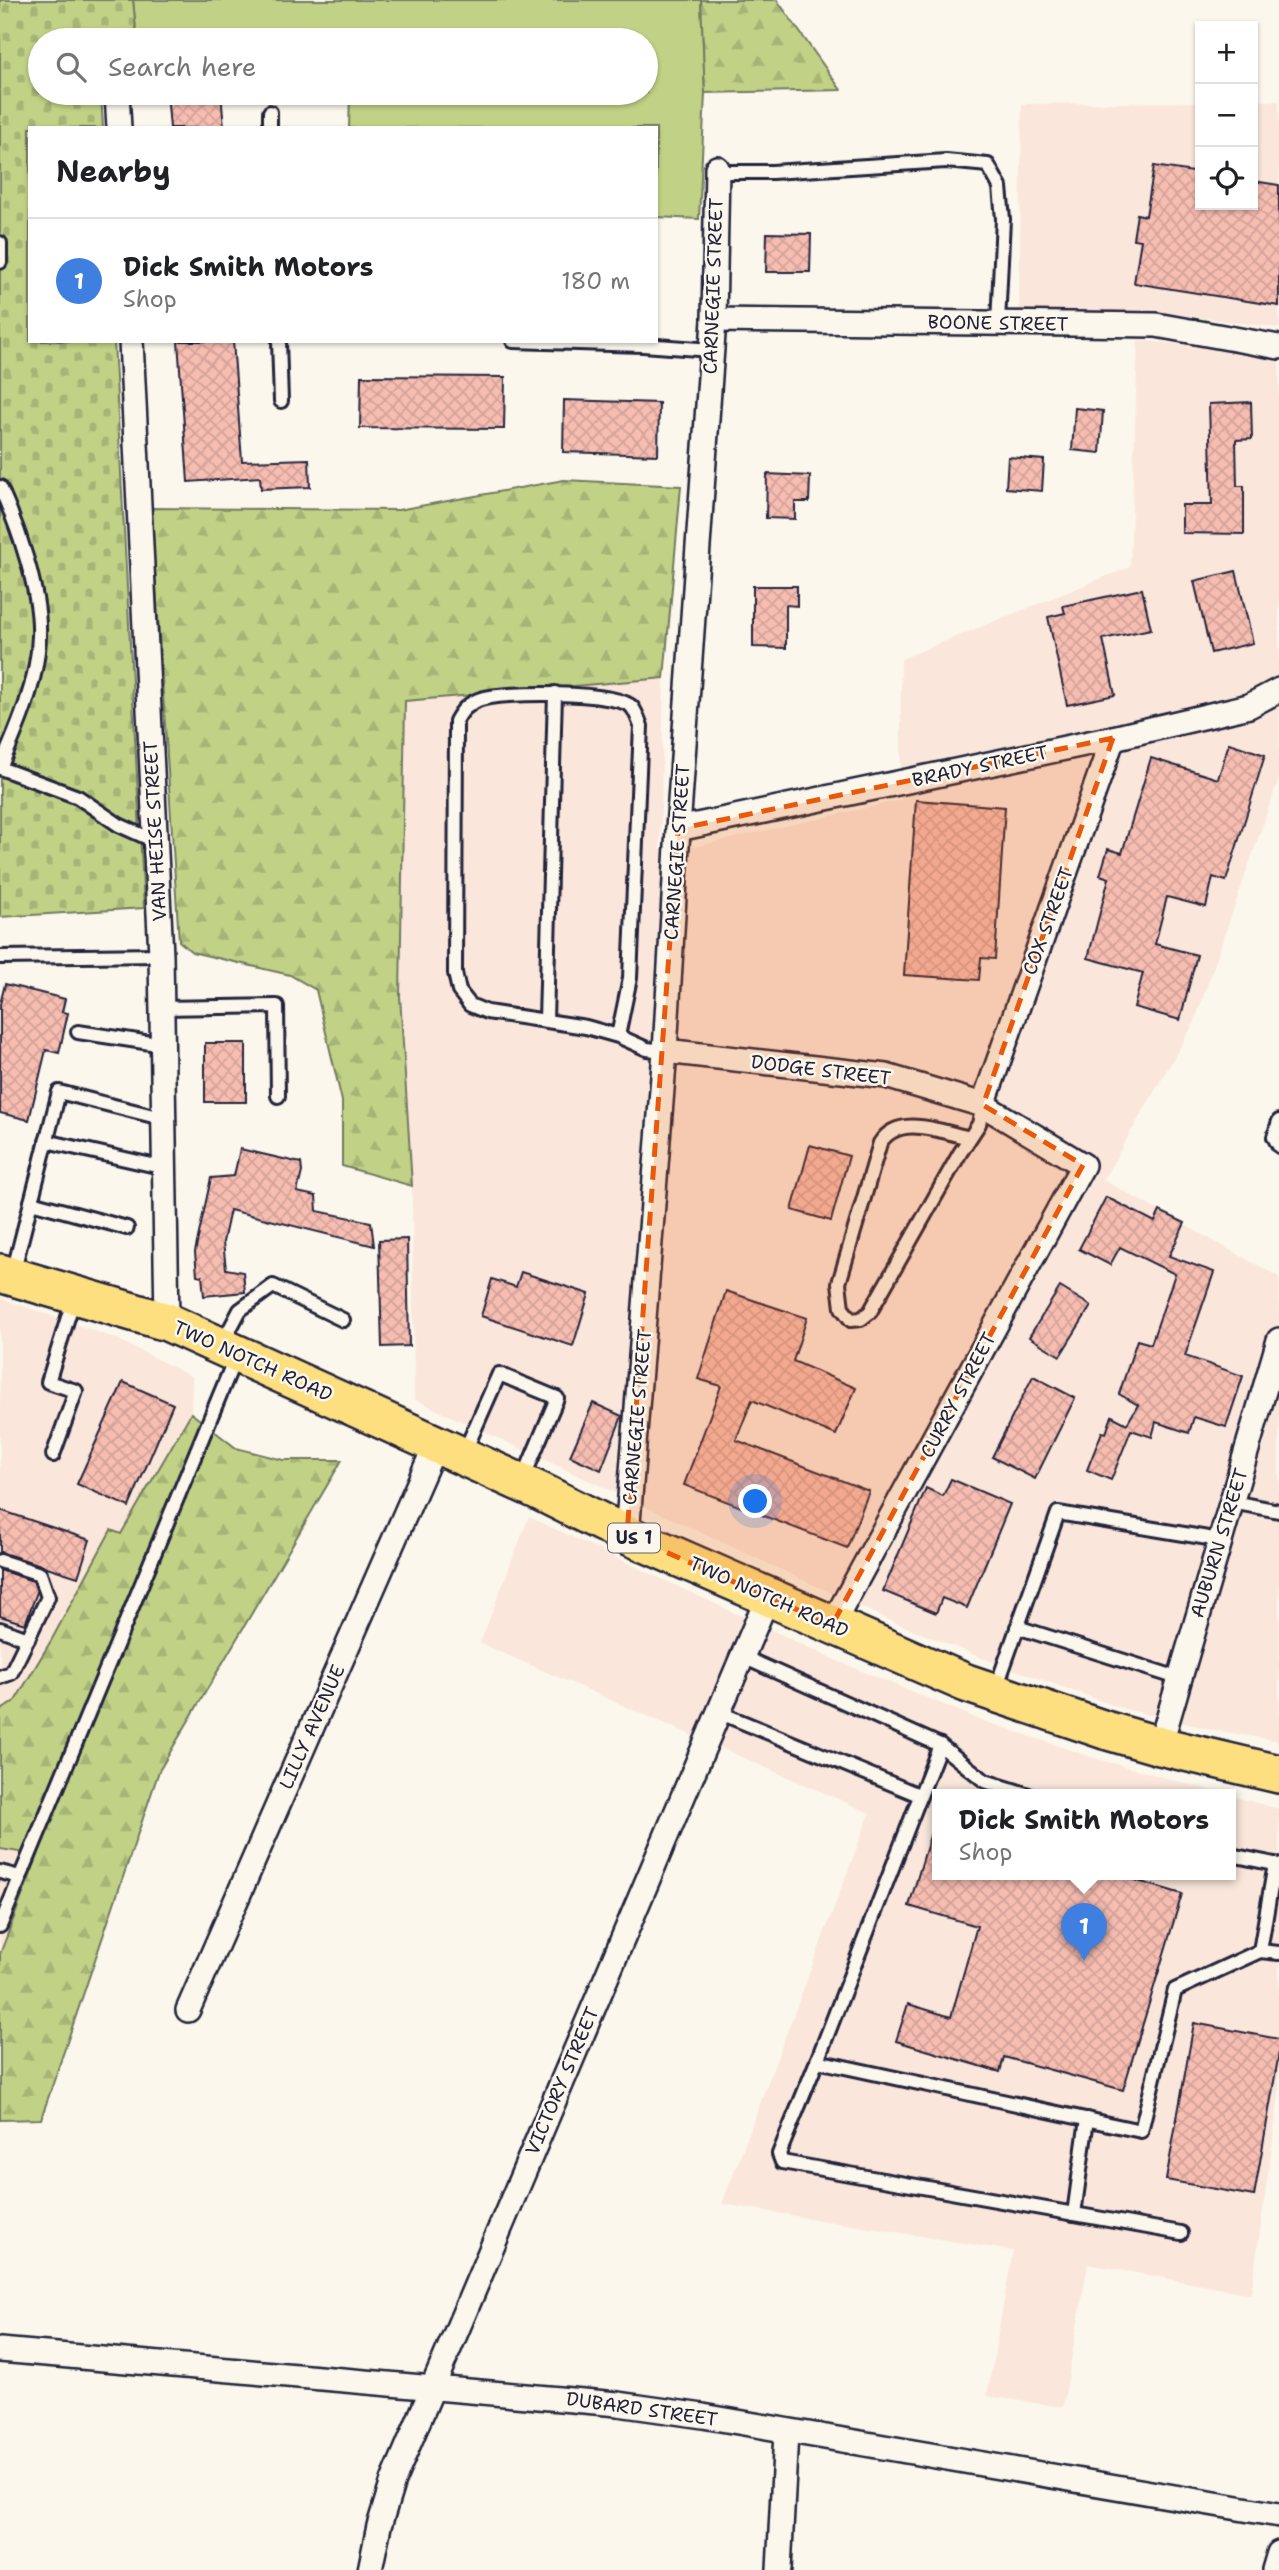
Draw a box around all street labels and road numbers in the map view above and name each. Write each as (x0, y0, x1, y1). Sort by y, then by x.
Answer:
street label: CARNEGIE STREET (697, 197, 729, 375)
street label: BOONE STREET (927, 309, 1069, 337)
street label: BRADY STREET (910, 739, 1051, 793)
street label: VAN HEISE STREET (138, 740, 172, 922)
street label: CARNEGIE STREET (658, 763, 696, 941)
street label: COX STREET (1017, 863, 1079, 978)
street label: DODGE STREET (750, 1049, 893, 1091)
street label: TWO NOTCH ROAD (170, 1315, 336, 1407)
street label: CARNEGIE STREET (617, 1328, 657, 1506)
street label: CURRY STREET (914, 1328, 1002, 1462)
street label: AUBURN STREET (1184, 1465, 1254, 1621)
road number: US 1 (608, 1524, 660, 1553)
street label: TWO NOTCH ROAD (686, 1551, 852, 1643)
street label: LILLY AVENUE (273, 1661, 351, 1793)
street label: VICTORY STREET (519, 2003, 605, 2159)
street label: DUBARD STREET (565, 2386, 720, 2432)

